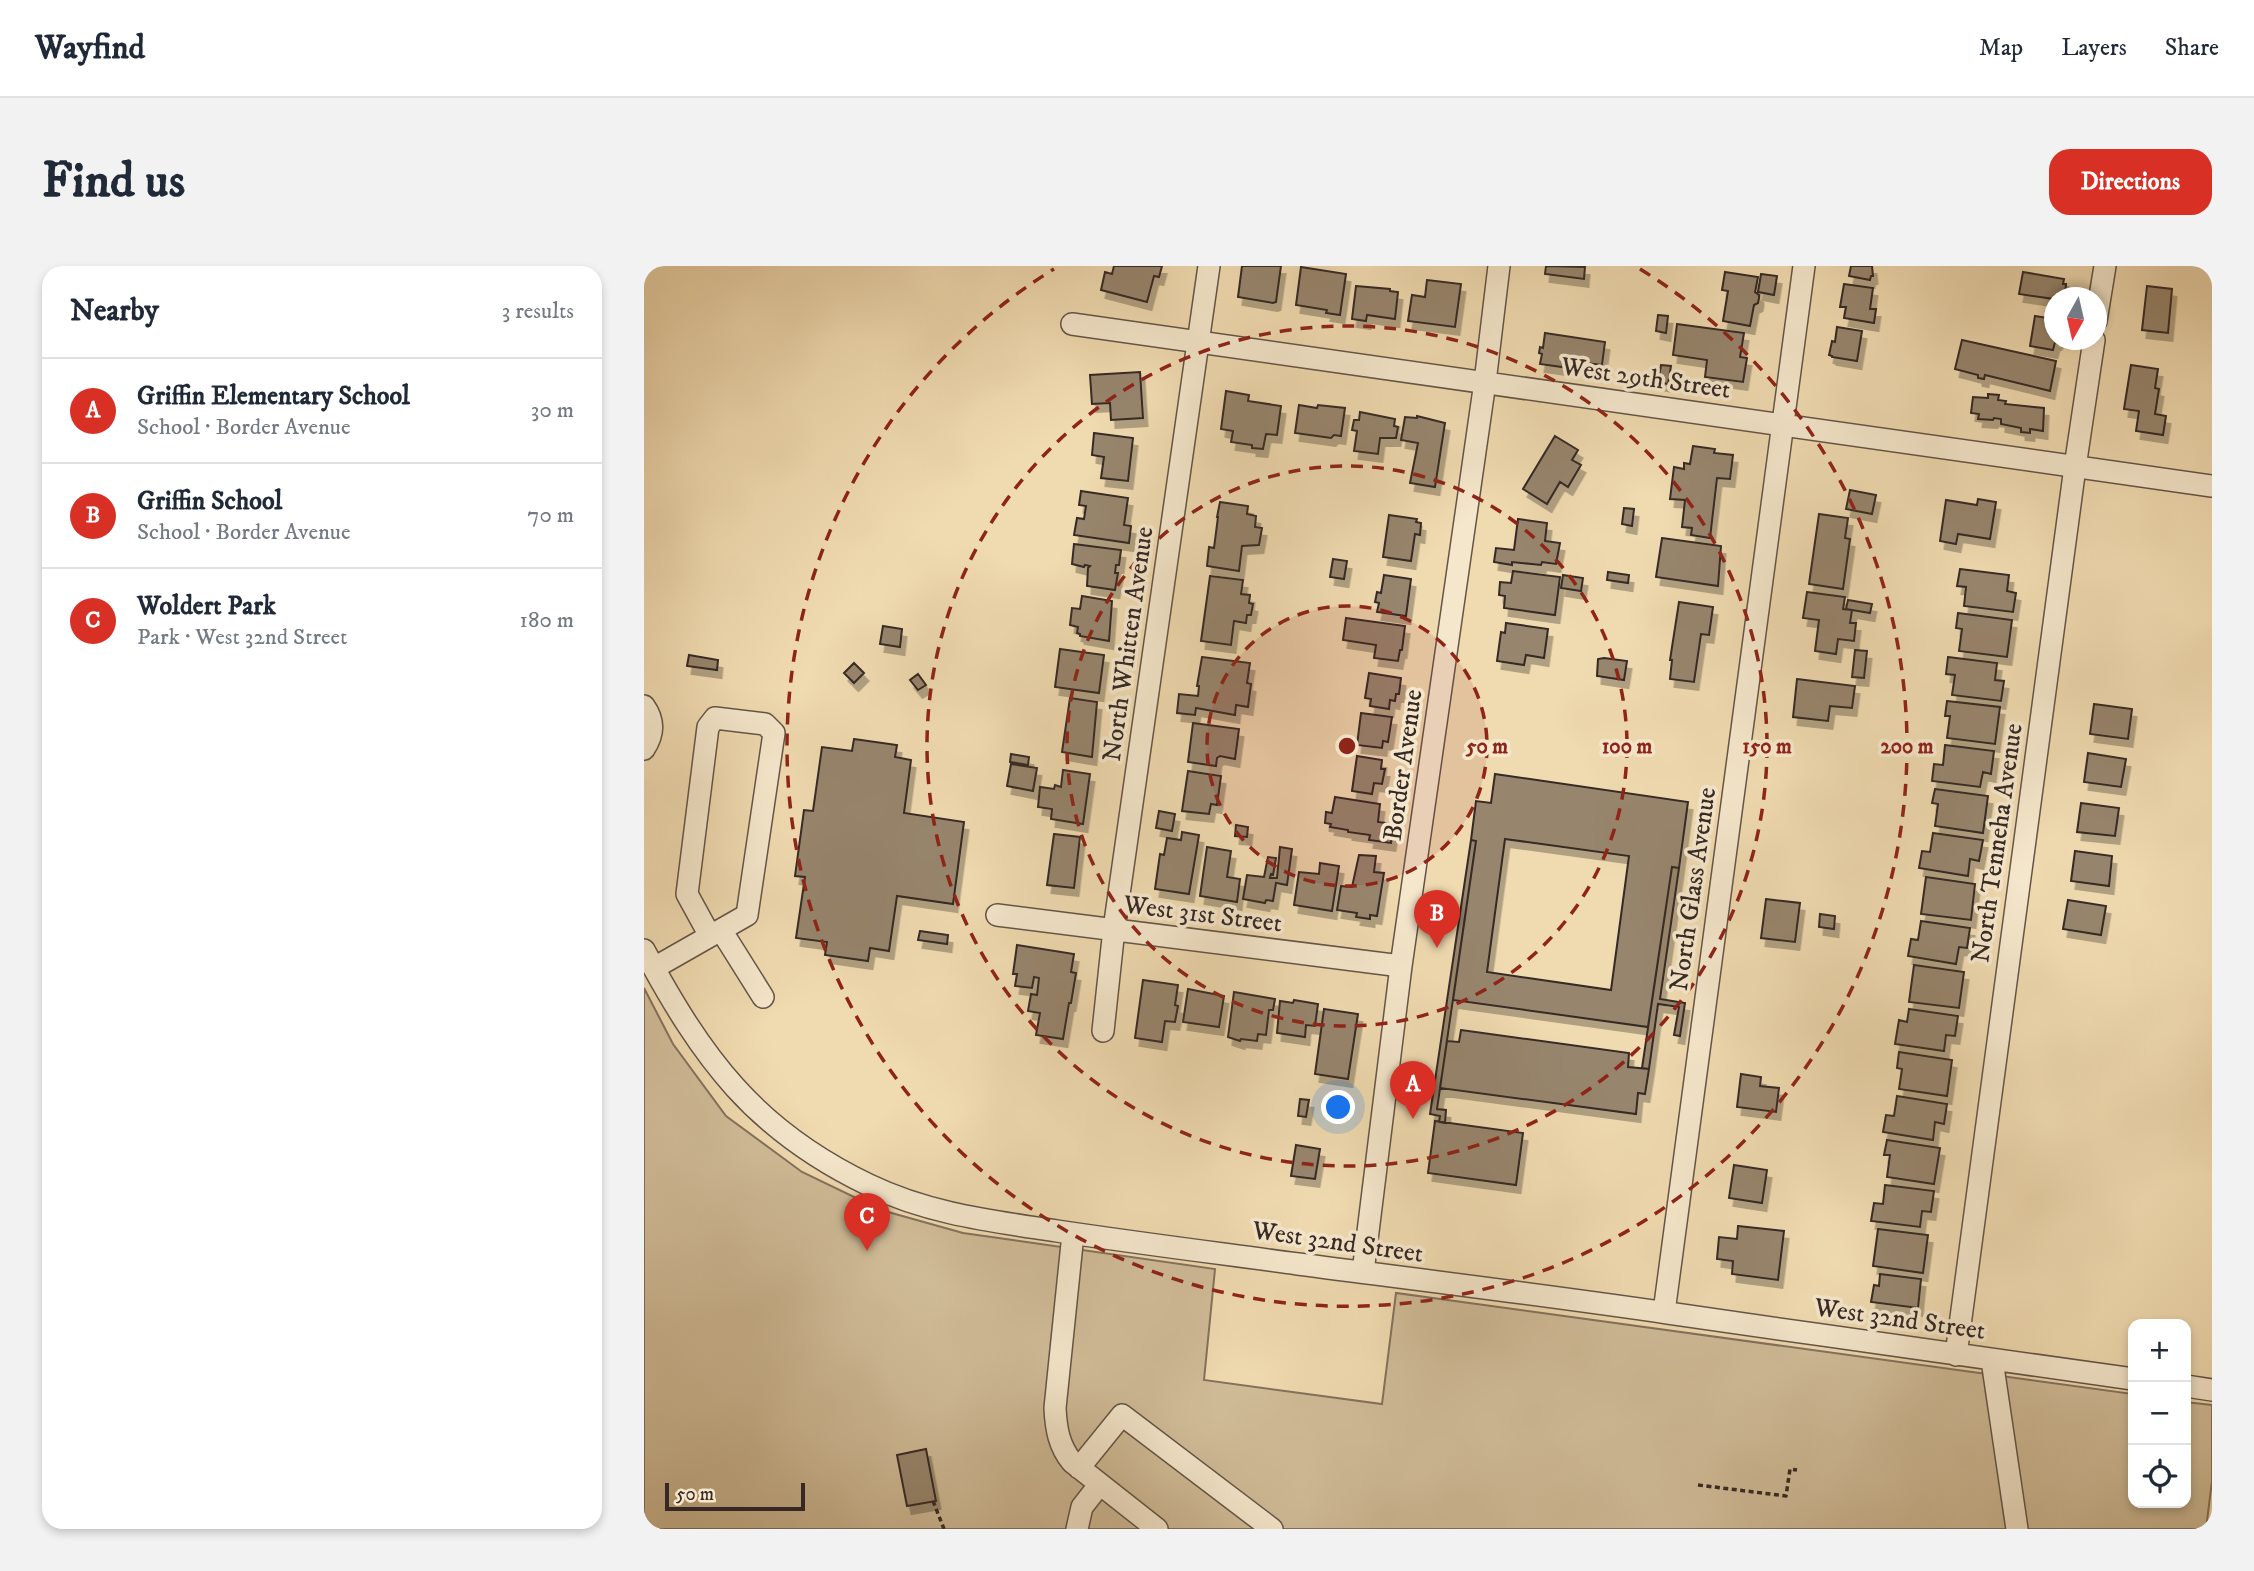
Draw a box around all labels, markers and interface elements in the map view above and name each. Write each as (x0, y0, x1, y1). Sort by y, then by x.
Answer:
text: Wayfind (35, 28, 145, 69)
text: Map (1979, 33, 2023, 63)
text: Layers (2061, 33, 2127, 63)
text: Share (2165, 33, 2219, 63)
button: Directions (2049, 149, 2212, 215)
text: Find us (42, 151, 185, 213)
north arrow (2044, 287, 2107, 350)
text: Nearby (70, 293, 159, 330)
text: 3 results (502, 297, 574, 326)
street label: West 29th Street (1558, 350, 1733, 407)
text: Griffin Elementary School (137, 380, 410, 413)
text: A (86, 396, 100, 425)
text: 30 m (531, 396, 574, 425)
text: School · Border Avenue (137, 413, 350, 442)
text: Griffin School (137, 485, 282, 518)
text: B (86, 501, 100, 530)
text: 70 m (527, 501, 574, 530)
text: School · Border Avenue (137, 518, 350, 547)
street label: North Whitten Avenue (1096, 525, 1161, 764)
text: Woldert Park (137, 590, 276, 623)
text: C (85, 606, 101, 635)
text: 180 m (519, 606, 574, 635)
text: Park · West 32nd Street (137, 623, 347, 652)
street label: Border Avenue (1377, 687, 1430, 843)
street label: North Tenneha Avenue (1964, 721, 2031, 965)
centre of rings (1335, 734, 1359, 758)
text: 50 m (1465, 734, 1508, 760)
text: 100 m (1602, 734, 1652, 760)
text: 150 m (1742, 734, 1792, 760)
text: 200 m (1880, 734, 1934, 760)
street label: North Glass Avenue (1663, 785, 1724, 993)
street label: West 31st Street (1121, 888, 1284, 941)
pin: B (1414, 890, 1460, 948)
pin: A (1390, 1061, 1436, 1119)
your location (1321, 1090, 1355, 1124)
pin: C (844, 1193, 890, 1251)
street label: West 32nd Street (1249, 1214, 1425, 1271)
street label: West 32nd Street (1811, 1291, 1987, 1348)
map controls (2128, 1319, 2191, 1508)
button: + (2128, 1319, 2191, 1382)
button: − (2128, 1382, 2191, 1445)
button: locate (2128, 1445, 2191, 1508)
scale bar (665, 1480, 805, 1512)
text: 50 m (676, 1483, 714, 1506)

